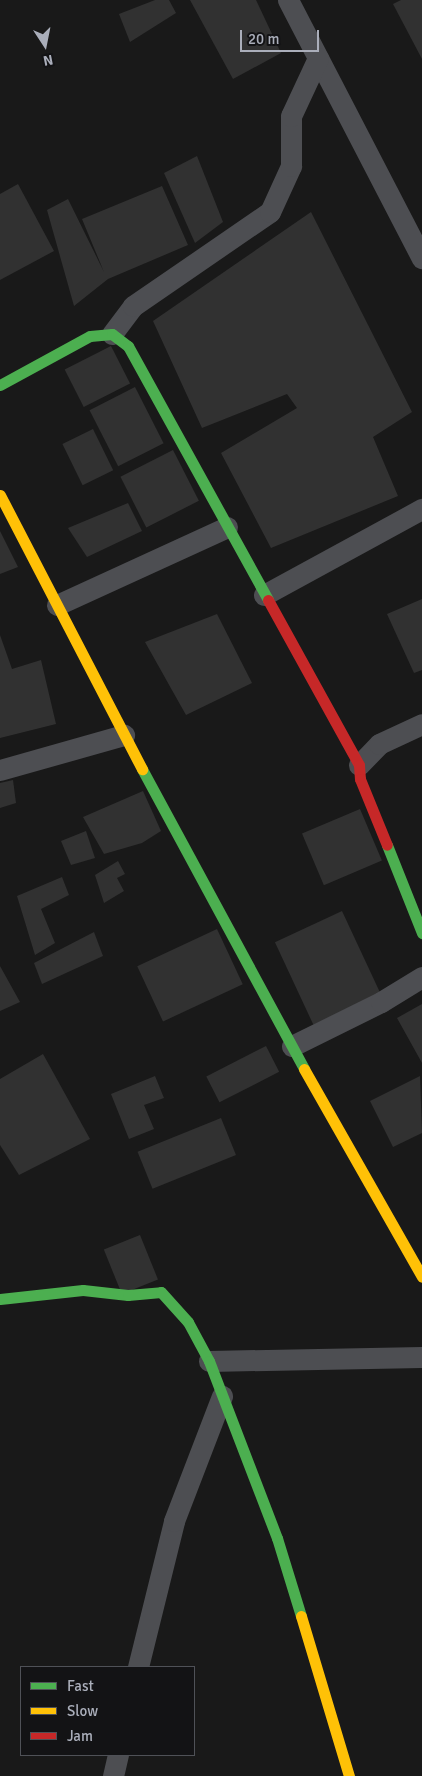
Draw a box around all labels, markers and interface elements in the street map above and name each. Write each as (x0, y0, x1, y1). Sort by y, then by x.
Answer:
north arrow (20, 20, 70, 70)
scale bar (242, 20, 321, 52)
text: 20 m (248, 30, 279, 48)
text: N (42, 51, 54, 69)
legend (20, 1666, 195, 1756)
text: Fast (67, 1677, 94, 1695)
text: Slow (67, 1702, 98, 1720)
text: Jam (67, 1727, 93, 1745)

